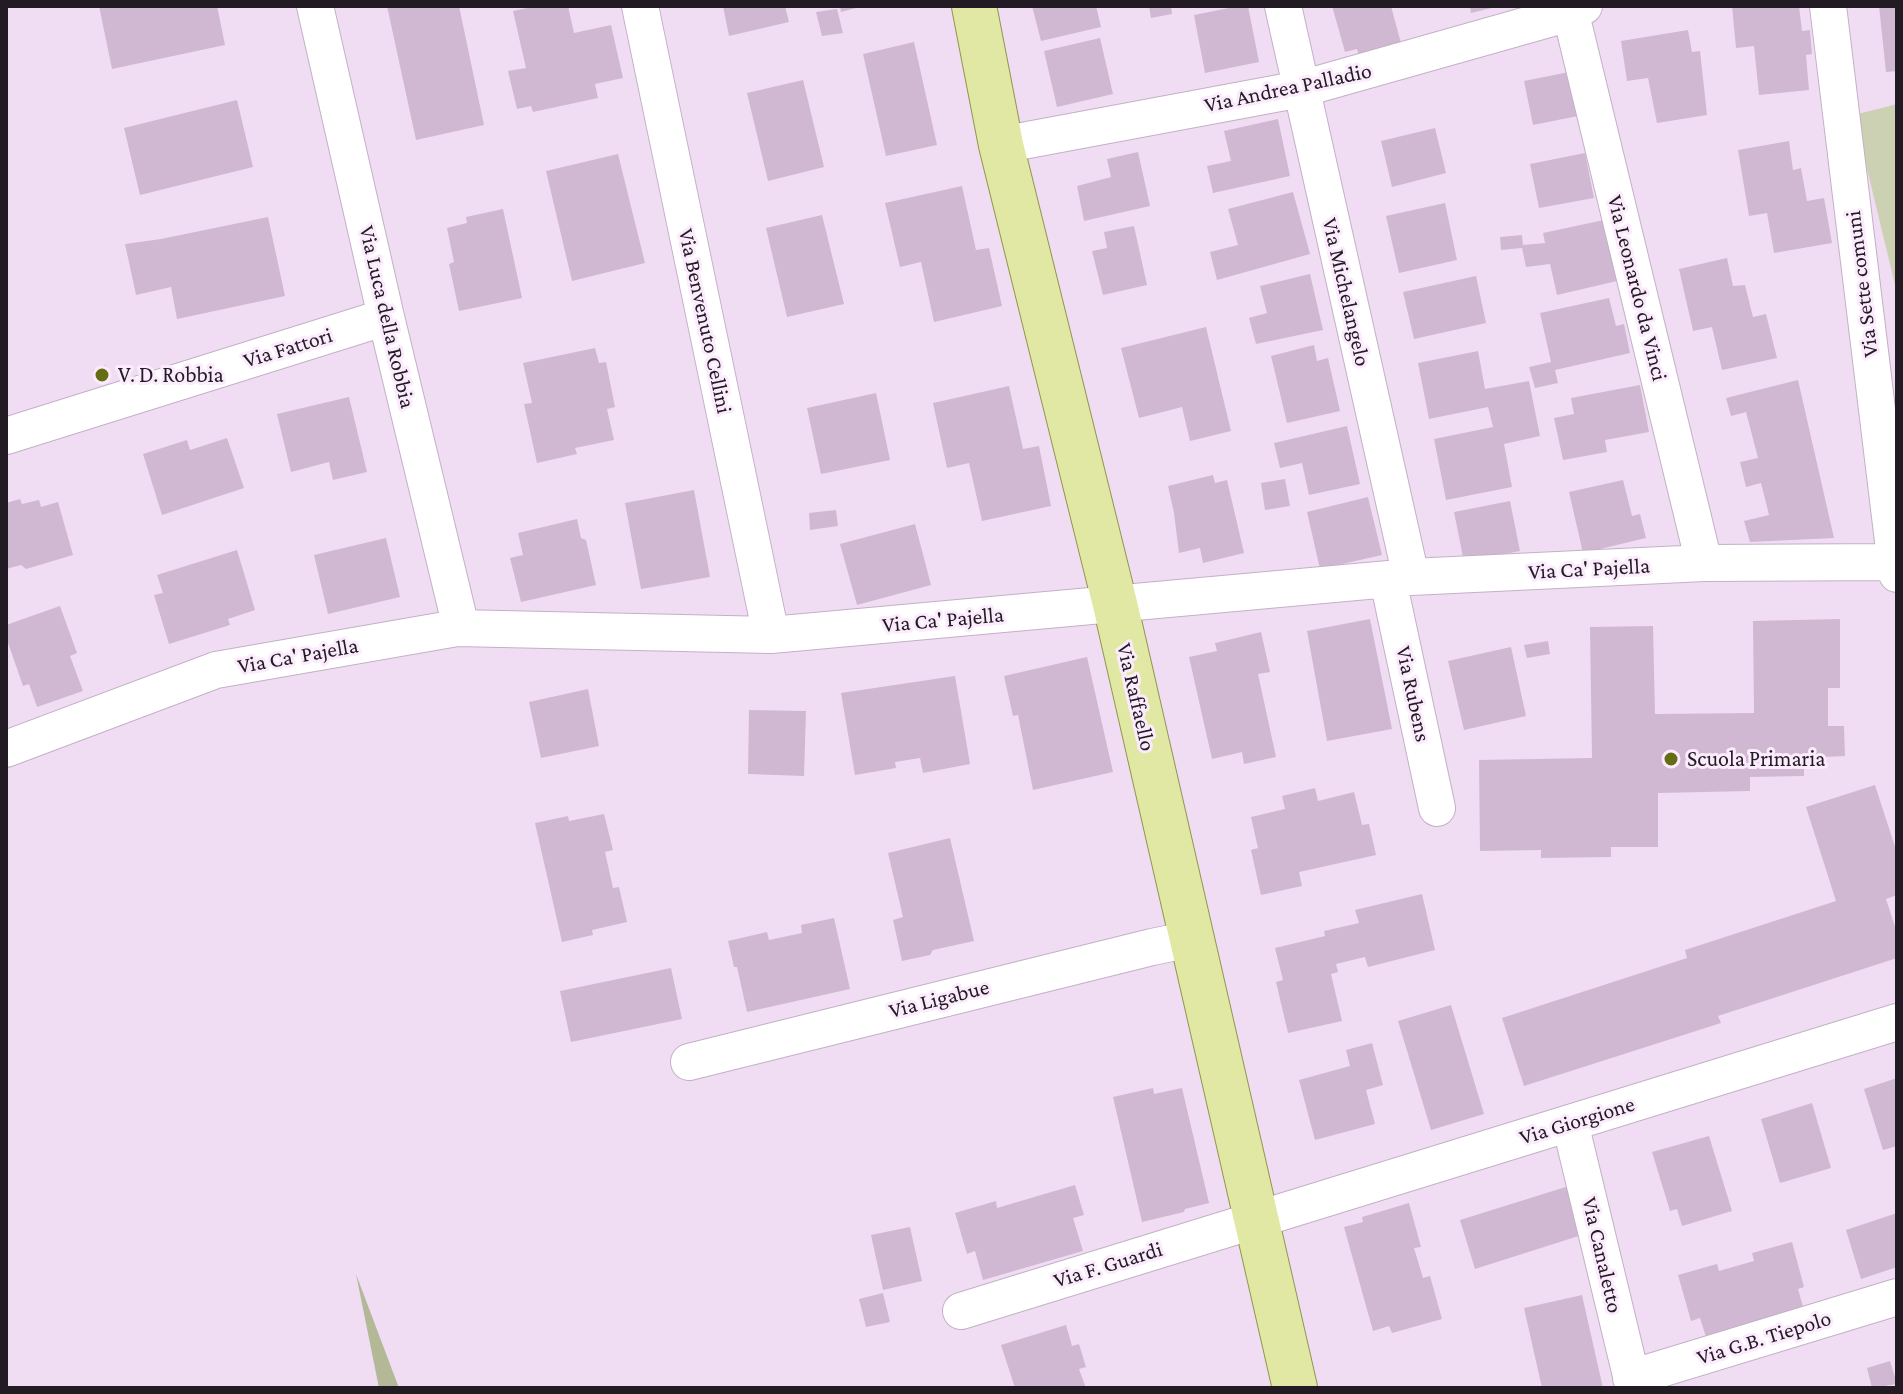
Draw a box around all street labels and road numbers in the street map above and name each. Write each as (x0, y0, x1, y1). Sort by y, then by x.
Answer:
street label: Via Andrea Palladio (1202, 57, 1374, 119)
street label: Via Leonardo da Vinci (1601, 192, 1673, 384)
street label: Via Sette comuni (1840, 209, 1884, 359)
street label: Via Michelangelo (1316, 215, 1376, 369)
street label: Via Luca della Robbia (353, 223, 421, 411)
street label: Via Benvenuto Cellini (672, 226, 738, 416)
street label: Via Fattori (240, 322, 336, 374)
street label: Via Ca' Pajella (1527, 553, 1651, 585)
street label: Via Ca' Pajella (881, 602, 1005, 638)
street label: Via Ca' Pajella (236, 632, 360, 680)
street label: Via Raffaello (1111, 641, 1161, 753)
street label: Via Rubens (1390, 644, 1436, 744)
street label: Via Ligabue (886, 974, 992, 1024)
street label: Via Giorgione (1516, 1091, 1638, 1151)
street label: Via Canaletto (1576, 1194, 1628, 1316)
street label: Via F. Guardi (1050, 1236, 1166, 1294)
street label: Via G.B. Tiepolo (1694, 1305, 1834, 1371)

